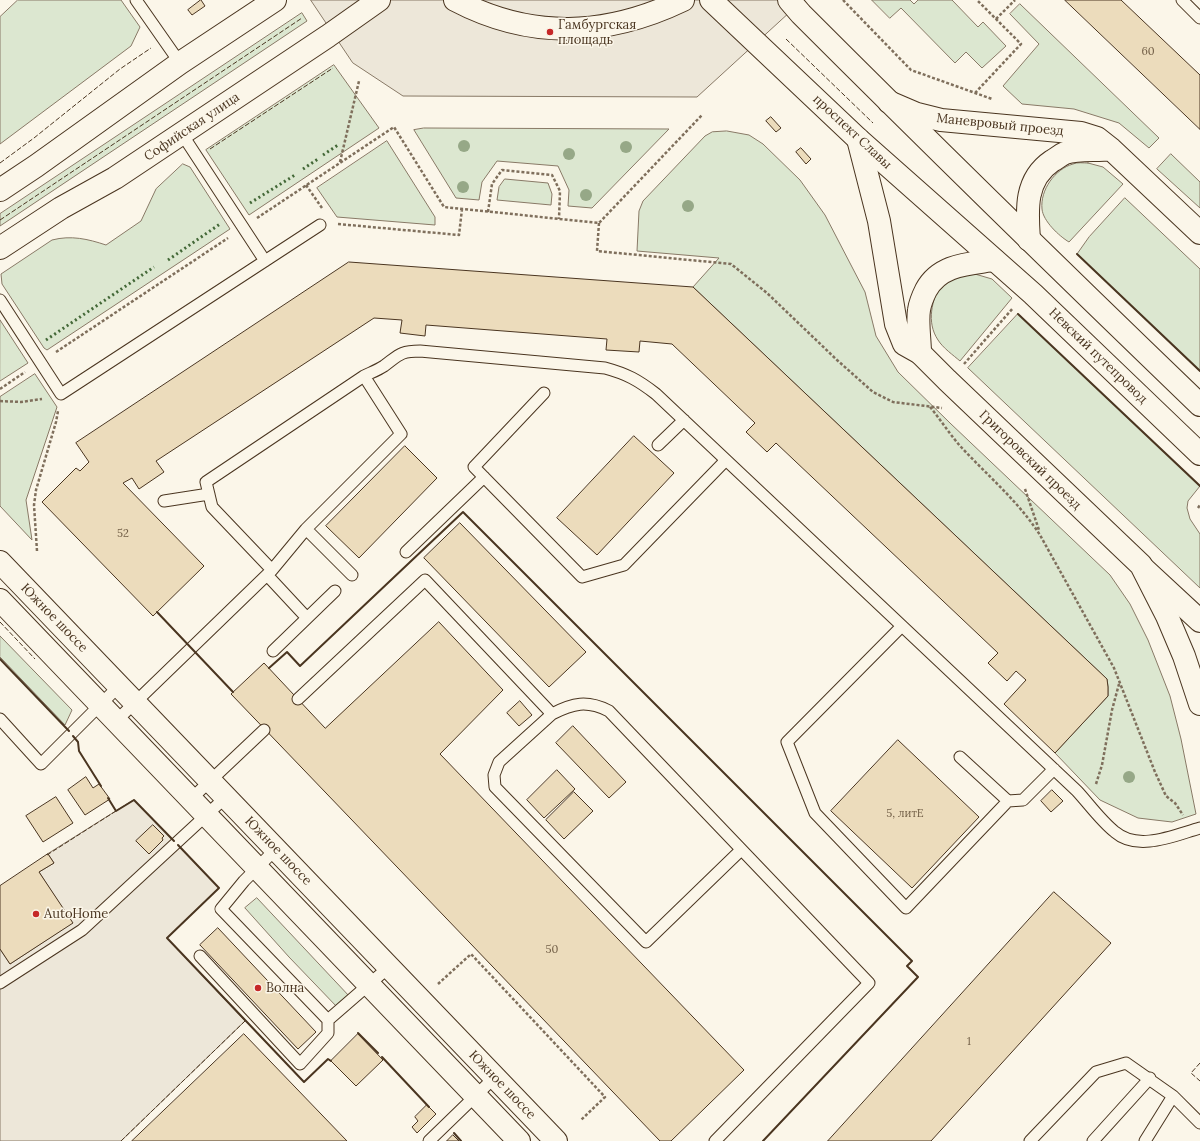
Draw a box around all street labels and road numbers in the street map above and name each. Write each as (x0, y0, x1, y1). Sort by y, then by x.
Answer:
street label: Софийская улица (141, 89, 243, 165)
street label: проспект Славы (809, 91, 895, 173)
street label: Маневровый проезд (936, 111, 1064, 139)
street label: Невский путепровод (1045, 305, 1151, 407)
street label: Григоровский проезд (976, 407, 1084, 513)
street label: Южное шоссе (17, 580, 91, 656)
street label: Южное шоссе (241, 813, 315, 889)
street label: Южное шоссе (465, 1047, 539, 1123)

